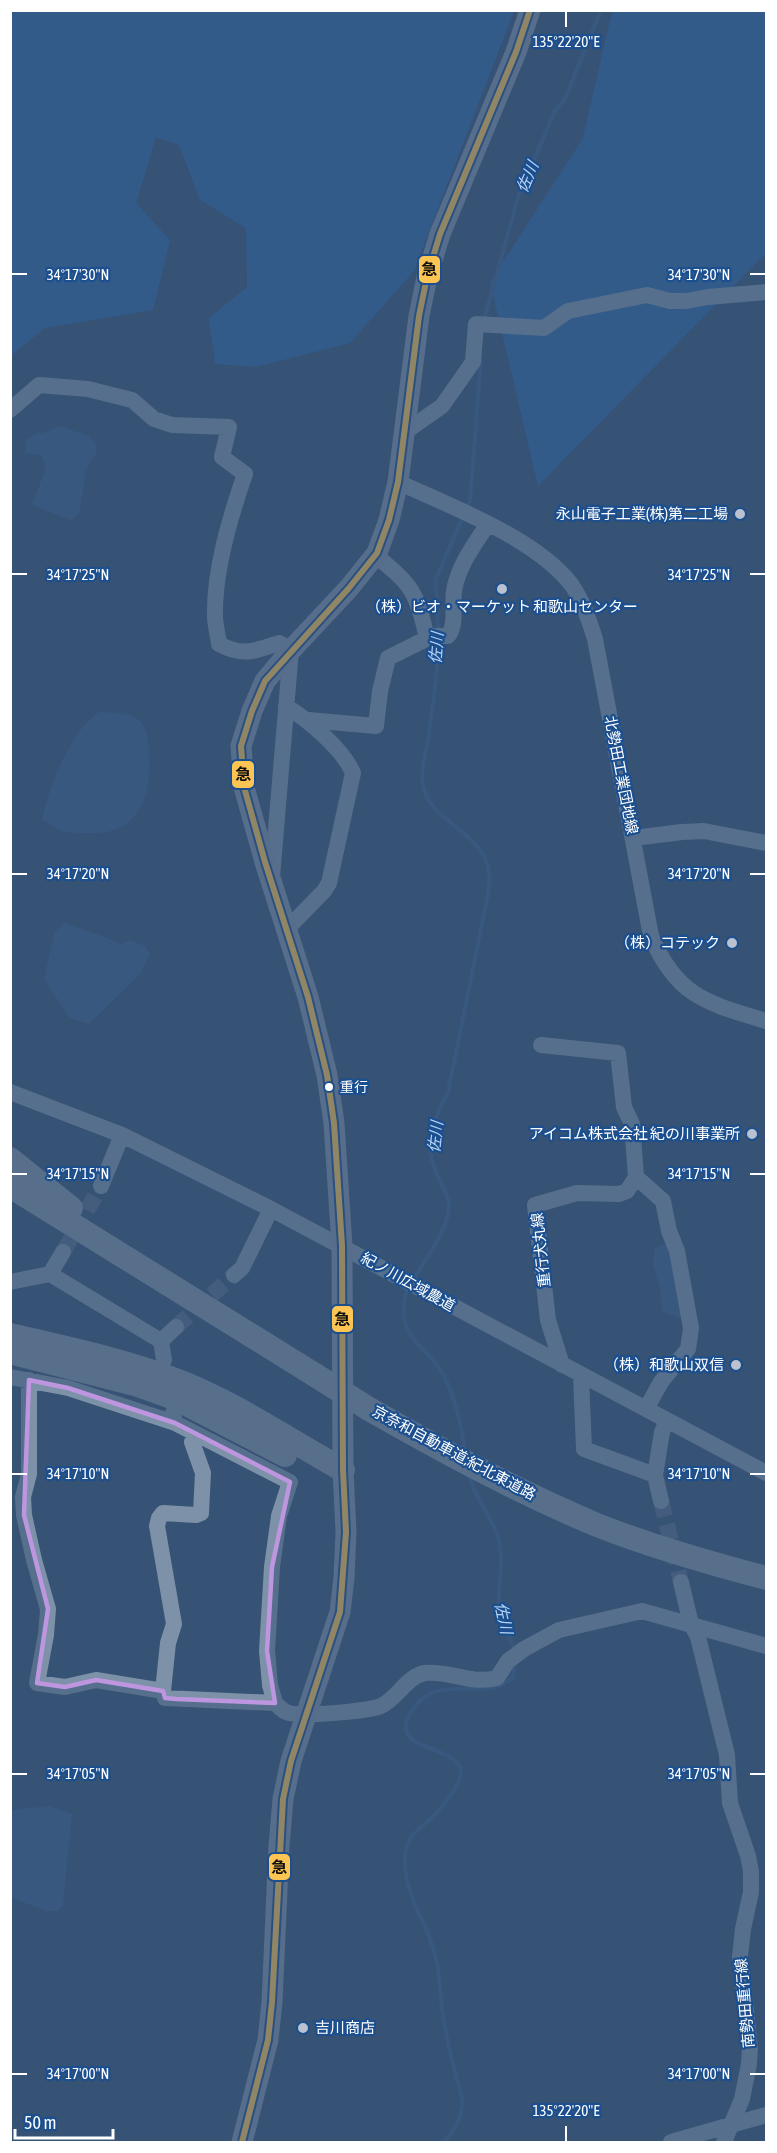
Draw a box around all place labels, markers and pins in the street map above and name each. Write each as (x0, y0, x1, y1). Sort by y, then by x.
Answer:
place label: 永山電子工業(株)第二工場 (556, 505, 728, 522)
marker: 永山電子工業(株)第二工場 (733, 507, 747, 521)
marker: （株）ビオ・マーケット 和歌山センター (495, 582, 509, 596)
place label: （株）ビオ・マーケット 和歌山センター (366, 598, 638, 615)
place label: （株）コテック (615, 934, 720, 951)
marker: （株）コテック (725, 936, 739, 950)
place label: 重行 (340, 1079, 368, 1095)
marker: 重行 (323, 1081, 335, 1093)
place label: アイコム株式会社 紀の川事業所 (529, 1125, 740, 1142)
marker: アイコム株式会社 紀の川事業所 (745, 1127, 759, 1141)
place label: （株）和歌山双信 (604, 1356, 724, 1373)
marker: （株）和歌山双信 (729, 1358, 743, 1372)
place label: 吉川商店 (315, 2019, 375, 2036)
marker: 吉川商店 (296, 2021, 310, 2035)

